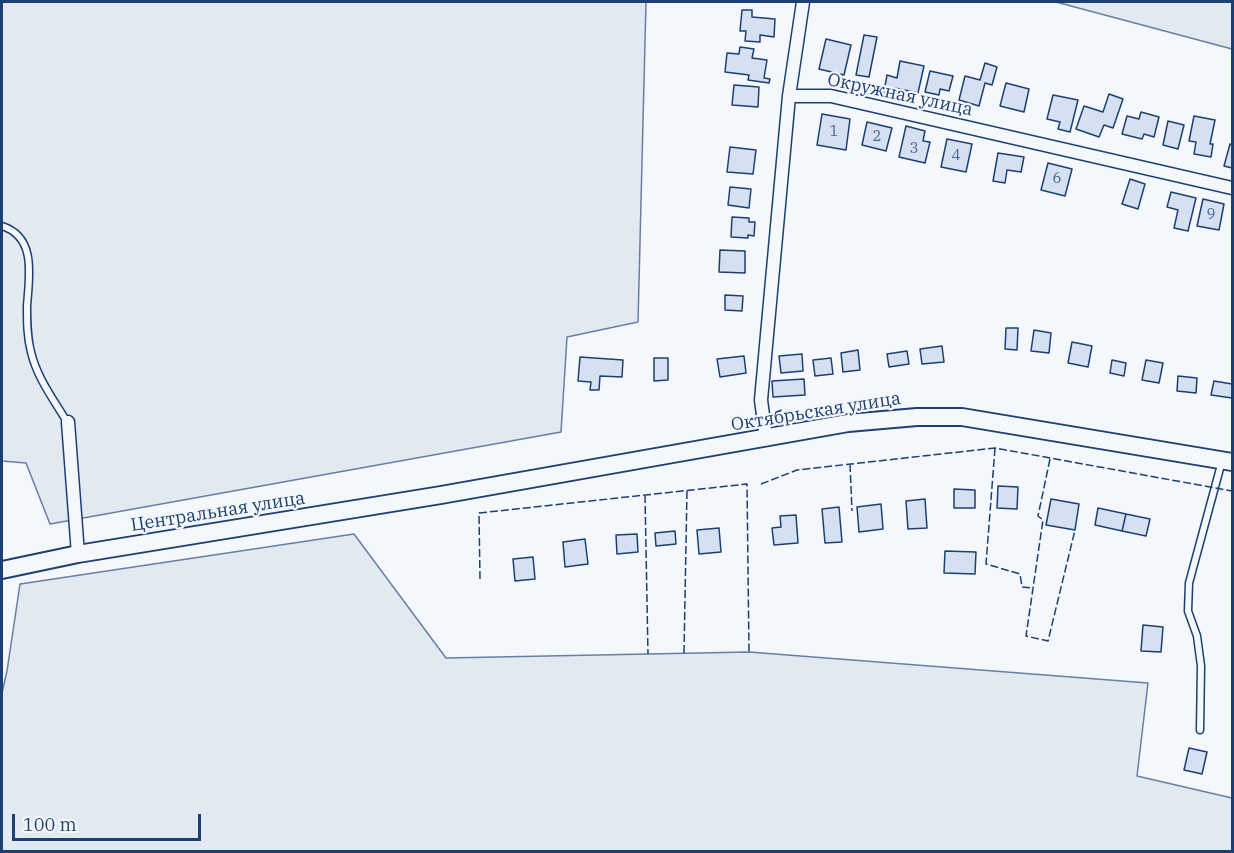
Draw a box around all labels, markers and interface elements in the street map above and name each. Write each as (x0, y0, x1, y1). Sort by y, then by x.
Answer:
street label: Окружная улица (825, 69, 975, 121)
house number: 1 (830, 123, 838, 141)
house number: 2 (873, 128, 881, 146)
house number: 3 (910, 140, 918, 158)
house number: 4 (952, 147, 960, 165)
house number: 6 (1053, 170, 1061, 188)
house number: 9 (1207, 206, 1215, 224)
street label: Октябрьская улица (730, 388, 902, 436)
street label: Центральная улица (129, 488, 307, 536)
scale bar (15, 802, 204, 840)
text: 100 m (23, 813, 77, 836)

